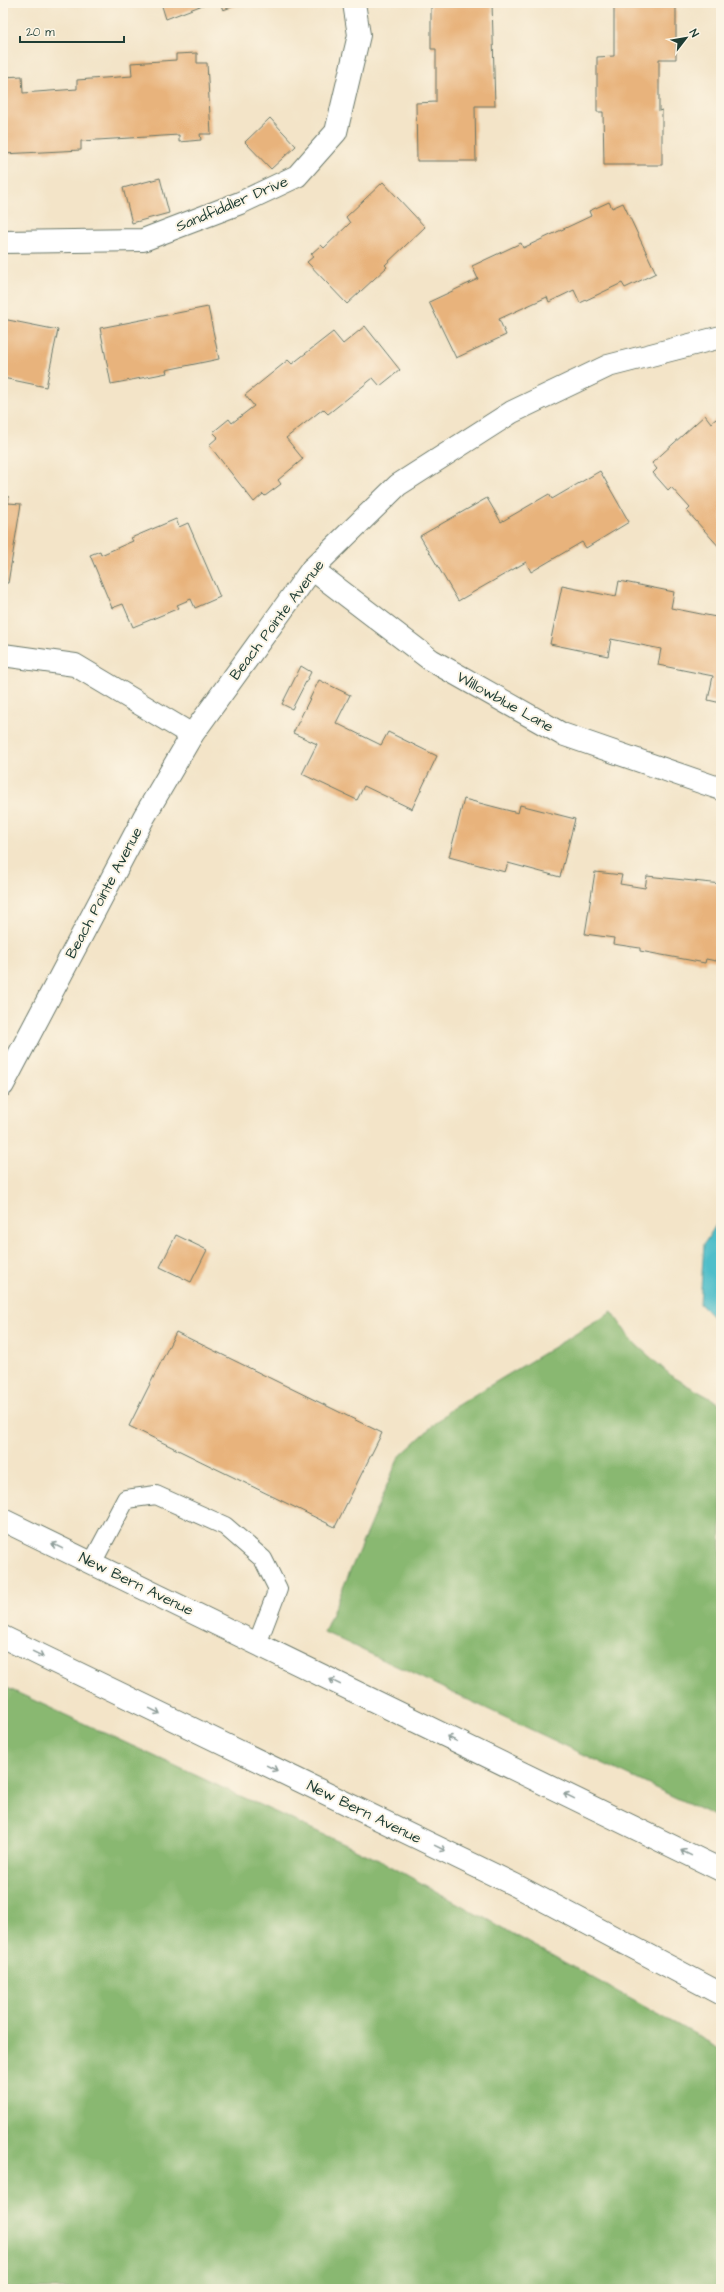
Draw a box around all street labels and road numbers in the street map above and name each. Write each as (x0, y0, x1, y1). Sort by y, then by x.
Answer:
street label: Sandfiddler Drive (173, 171, 291, 237)
street label: Beach Pointe Avenue (225, 555, 329, 685)
street label: Willowblue Lane (453, 667, 557, 737)
street label: Beach Pointe Avenue (60, 824, 148, 962)
street label: New Bern Avenue (75, 1547, 197, 1621)
street label: New Bern Avenue (303, 1775, 425, 1849)

